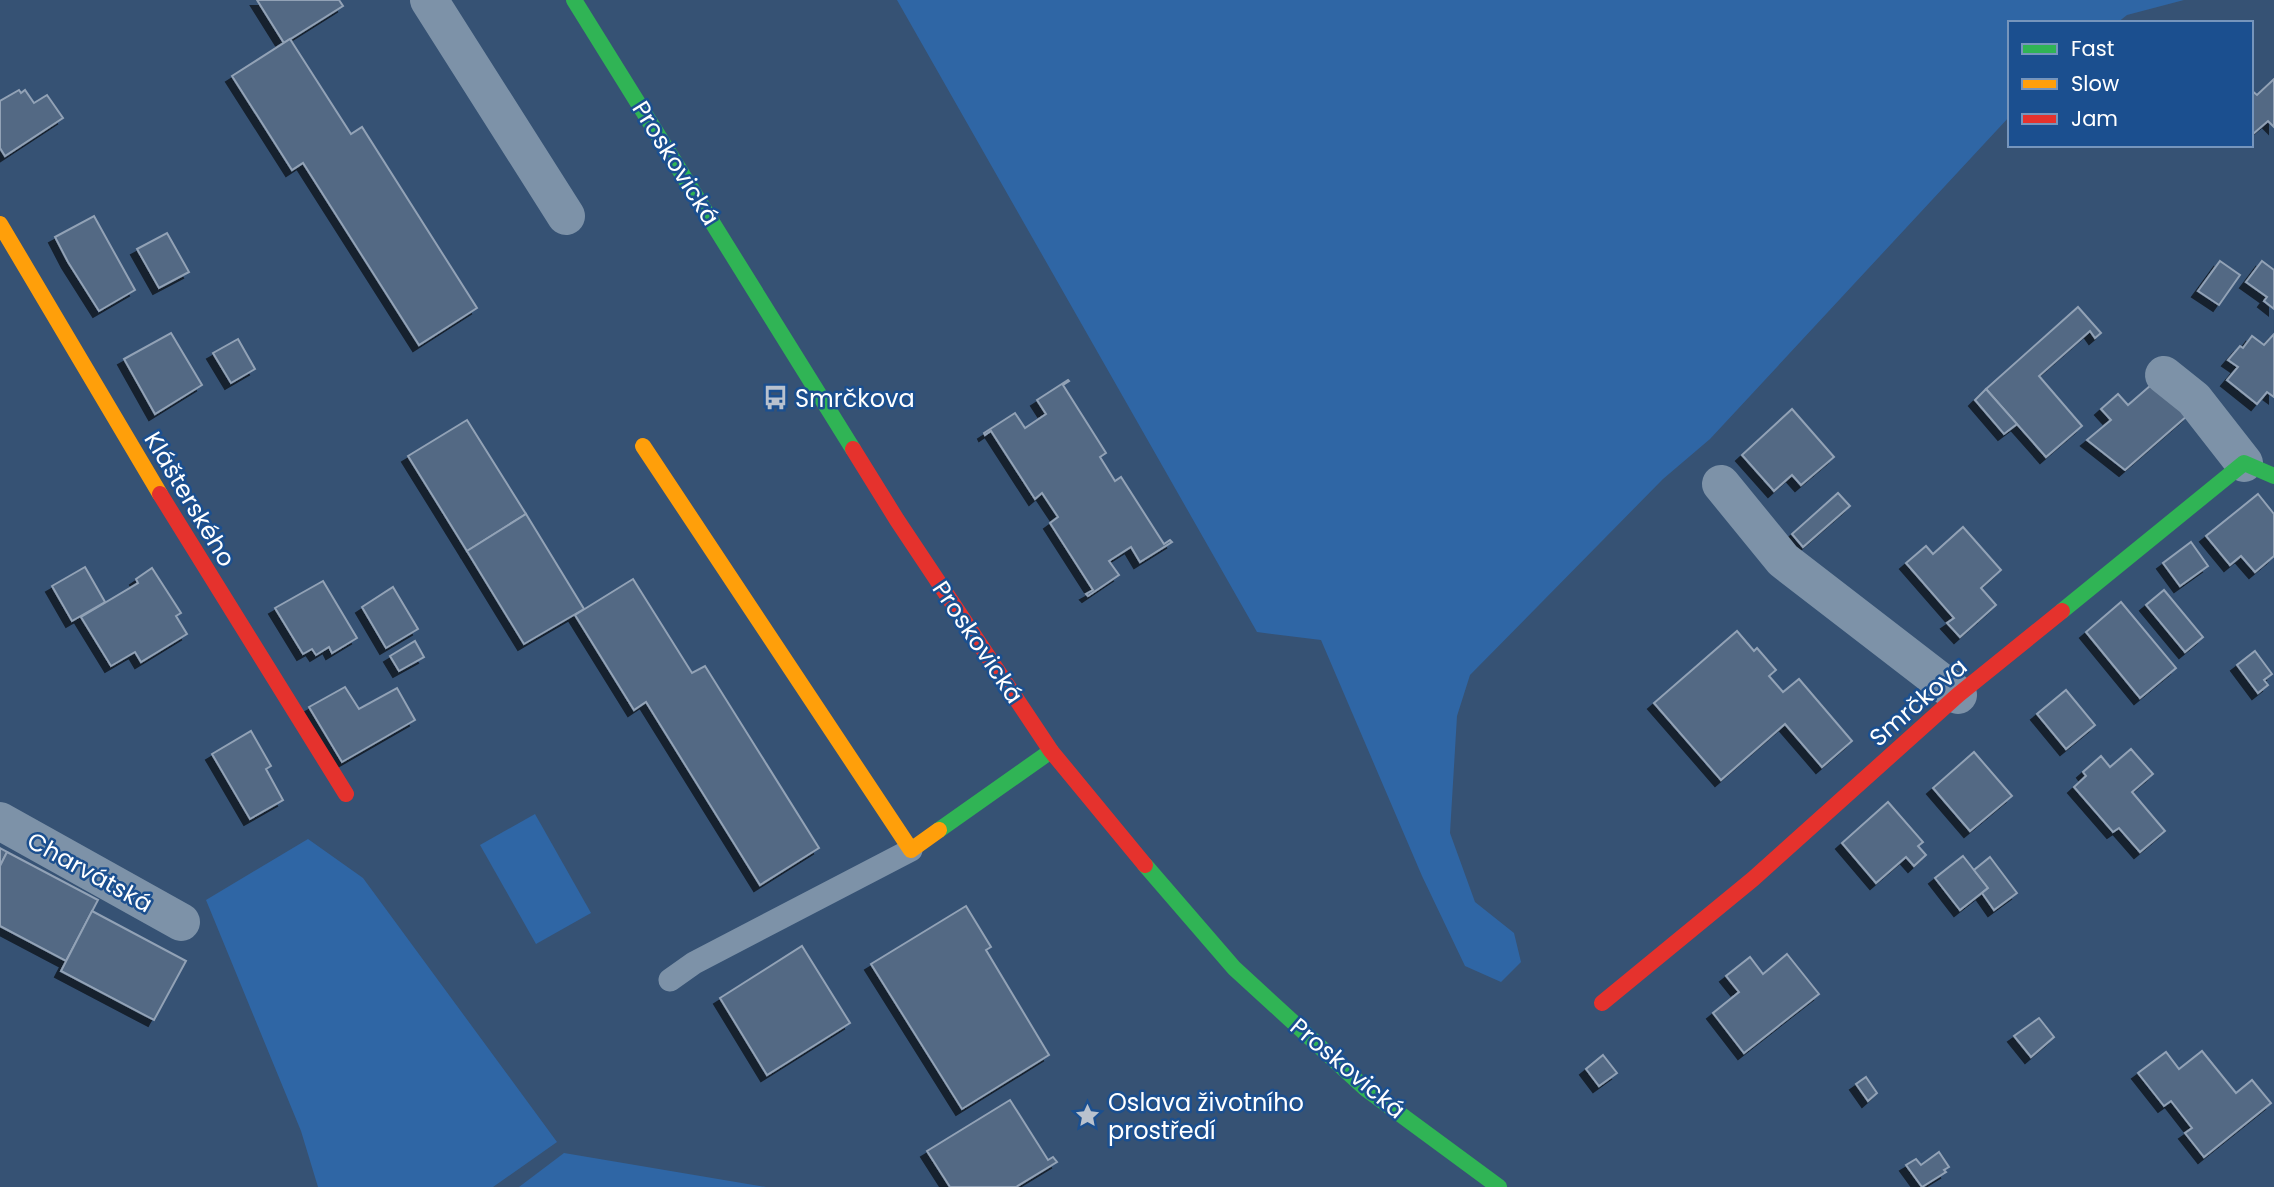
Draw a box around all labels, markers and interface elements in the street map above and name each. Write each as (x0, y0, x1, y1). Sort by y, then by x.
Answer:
legend (2008, 21, 2253, 147)
text: Fast (2071, 34, 2114, 63)
text: Slow (2071, 69, 2119, 98)
street label: Proskovická (625, 94, 727, 232)
text: Jam (2071, 104, 2118, 133)
place label: Smrčkova (795, 382, 915, 415)
bus stop icon: Smrčkova (761, 384, 789, 412)
street label: Klášterského (137, 425, 243, 573)
street label: Proskovická (925, 574, 1031, 710)
street label: Smrčkova (1862, 650, 1974, 754)
street label: Charvátská (21, 824, 159, 920)
street label: Proskovická (1283, 1010, 1413, 1126)
place label: Oslava životního prostředí (1108, 1086, 1304, 1147)
place icon: Oslava životního prostředí (1074, 1102, 1102, 1130)

